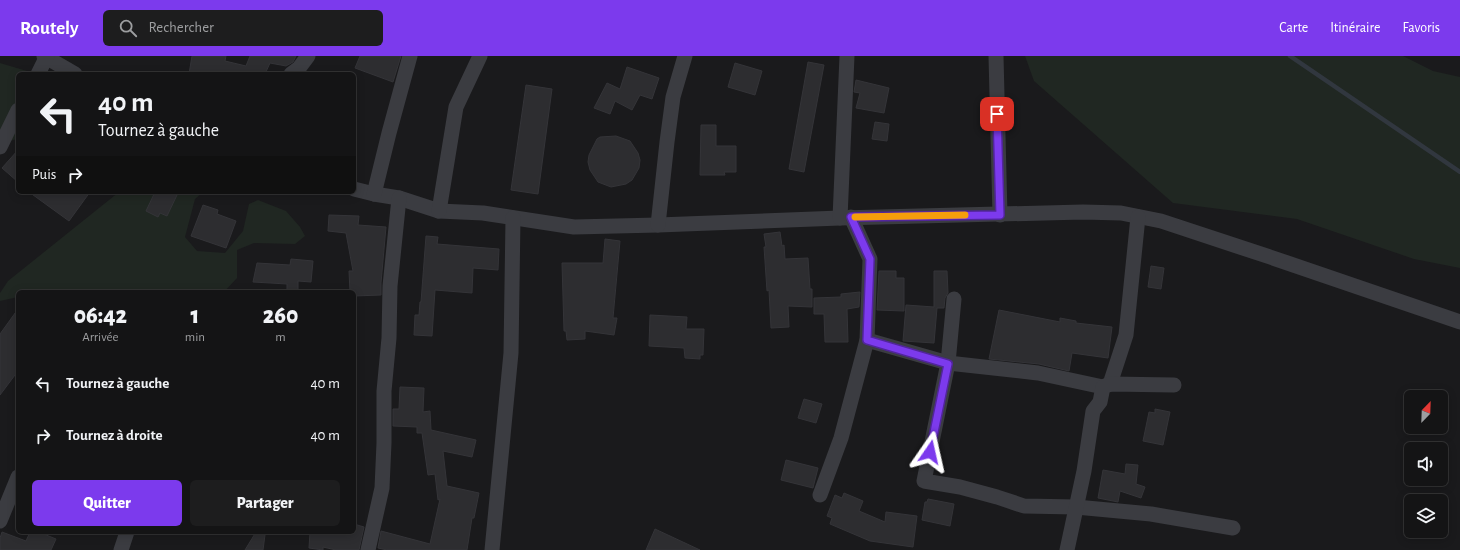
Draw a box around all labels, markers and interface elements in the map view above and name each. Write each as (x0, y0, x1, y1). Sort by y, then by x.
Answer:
search box (103, 10, 383, 46)
icon: search (117, 17, 139, 39)
text: Routely (20, 19, 79, 38)
text: Rechercher (149, 20, 214, 35)
text: Carte (1279, 21, 1308, 35)
text: Itinéraire (1330, 21, 1380, 35)
text: Favoris (1402, 21, 1440, 35)
icon: left (32, 88, 84, 140)
text: 40 m (98, 89, 154, 117)
pin (980, 97, 1014, 131)
icon: arrive (986, 103, 1008, 125)
text: Tournez à gauche (98, 122, 219, 140)
icon: right (64, 164, 86, 186)
text: Puis (32, 167, 56, 182)
text: 06:42 (74, 304, 127, 328)
text: 1 (190, 304, 199, 328)
text: 260 (263, 304, 298, 328)
text: Arrivée (82, 331, 118, 344)
text: min (185, 331, 205, 344)
text: m (275, 331, 286, 344)
icon: left (32, 373, 54, 395)
text: Tournez à gauche (66, 376, 169, 391)
text: 40 m (310, 376, 340, 391)
north arrow (1404, 390, 1448, 434)
map controls (1404, 390, 1448, 538)
icon: right (32, 425, 54, 447)
text: Tournez à droite (66, 428, 163, 443)
text: 40 m (310, 428, 340, 443)
position arrow (909, 431, 951, 473)
button: sound (1404, 442, 1448, 486)
button: Quitter (32, 480, 182, 526)
button: Partager (190, 480, 340, 526)
button: layers (1404, 494, 1448, 538)

